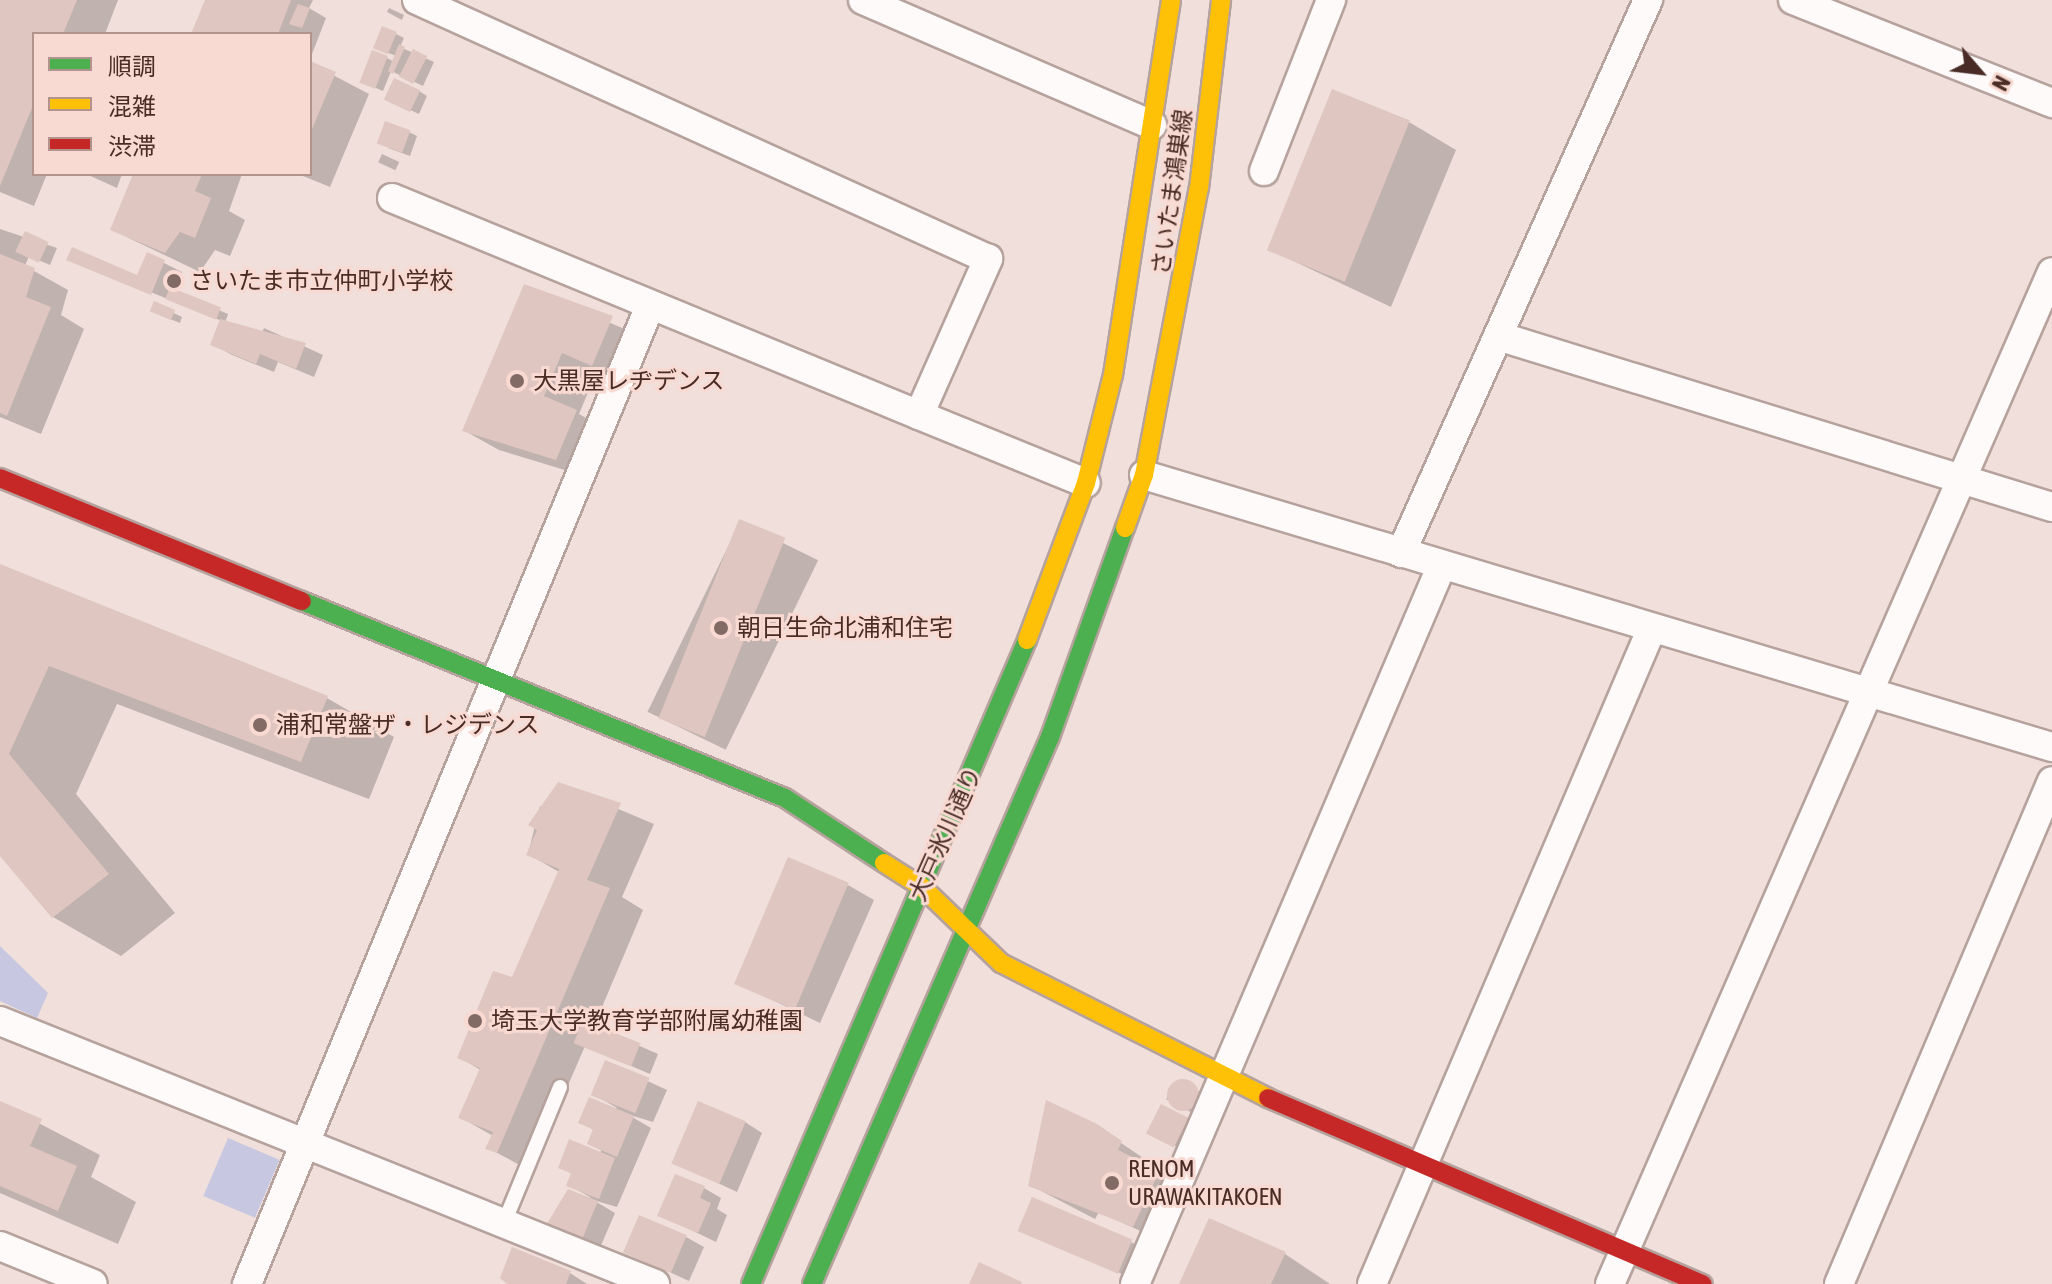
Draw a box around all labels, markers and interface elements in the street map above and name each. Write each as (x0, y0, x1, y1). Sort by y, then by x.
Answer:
legend (32, 32, 312, 176)
north arrow (1940, 32, 2020, 112)
text: 順調 (108, 53, 156, 80)
text: N (1987, 71, 2016, 95)
text: 混雑 (108, 93, 156, 120)
street label: さいたま鴻巣線 (1146, 107, 1198, 277)
text: 渋滞 (108, 133, 156, 160)
place label: さいたま市立仲町小学校 (190, 267, 454, 295)
marker: さいたま市立仲町小学校 (165, 272, 183, 290)
place label: 大黒屋レヂデンス (533, 367, 725, 395)
marker: 大黒屋レヂデンス (508, 372, 526, 390)
place label: 朝日生命北浦和住宅 (737, 614, 953, 642)
marker: 朝日生命北浦和住宅 (712, 619, 730, 637)
place label: 浦和常盤ザ・レジデンス (276, 711, 540, 739)
marker: 浦和常盤ザ・レジデンス (251, 716, 269, 734)
street label: 大戸氷川通り (903, 762, 987, 906)
place label: 埼玉大学教育学部附属幼稚園 (491, 1007, 803, 1035)
marker: 埼玉大学教育学部附属幼稚園 (466, 1012, 484, 1030)
place label: RENOM URAWAKITAKOEN (1128, 1155, 1283, 1211)
marker: RENOM URAWAKITAKOEN (1103, 1174, 1121, 1192)

